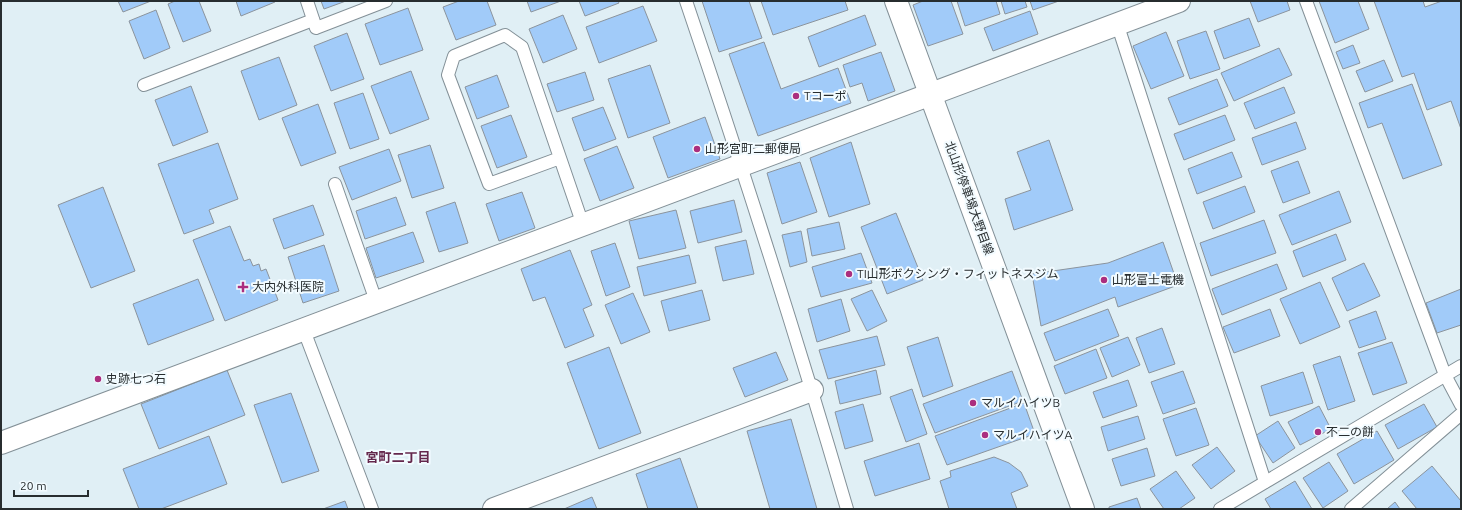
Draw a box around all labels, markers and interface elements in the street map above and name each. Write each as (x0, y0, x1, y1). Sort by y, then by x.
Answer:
place label: Tコーポ (804, 89, 847, 102)
marker: Tコーポ (791, 91, 801, 101)
street label: 北山形停車場大野目線 (943, 139, 996, 256)
place label: 山形宮町二郵便局 (705, 142, 801, 155)
marker: 山形宮町二郵便局 (692, 144, 702, 154)
place label: TI山形ボクシング・フィットネスジム (857, 267, 1059, 280)
marker: TI山形ボクシング・フィットネスジム (844, 269, 854, 279)
place label: 山形富士電機 (1112, 273, 1184, 286)
marker: 山形富士電機 (1099, 275, 1109, 285)
place label: 大内外科医院 (252, 280, 324, 293)
marker: 大内外科医院 (237, 281, 249, 293)
place label: 史跡七つ石 (106, 372, 166, 385)
marker: 史跡七つ石 (93, 374, 103, 384)
place label: マルイハイツB (981, 396, 1060, 409)
marker: マルイハイツB (968, 398, 978, 408)
place label: 不二の餅 (1326, 425, 1374, 438)
marker: 不二の餅 (1313, 427, 1323, 437)
place label: マルイハイツA (993, 428, 1073, 441)
marker: マルイハイツA (980, 430, 990, 440)
district label: 宮町二丁目 (365, 450, 431, 464)
scale bar (14, 472, 88, 498)
text: 20 m (20, 479, 47, 492)

